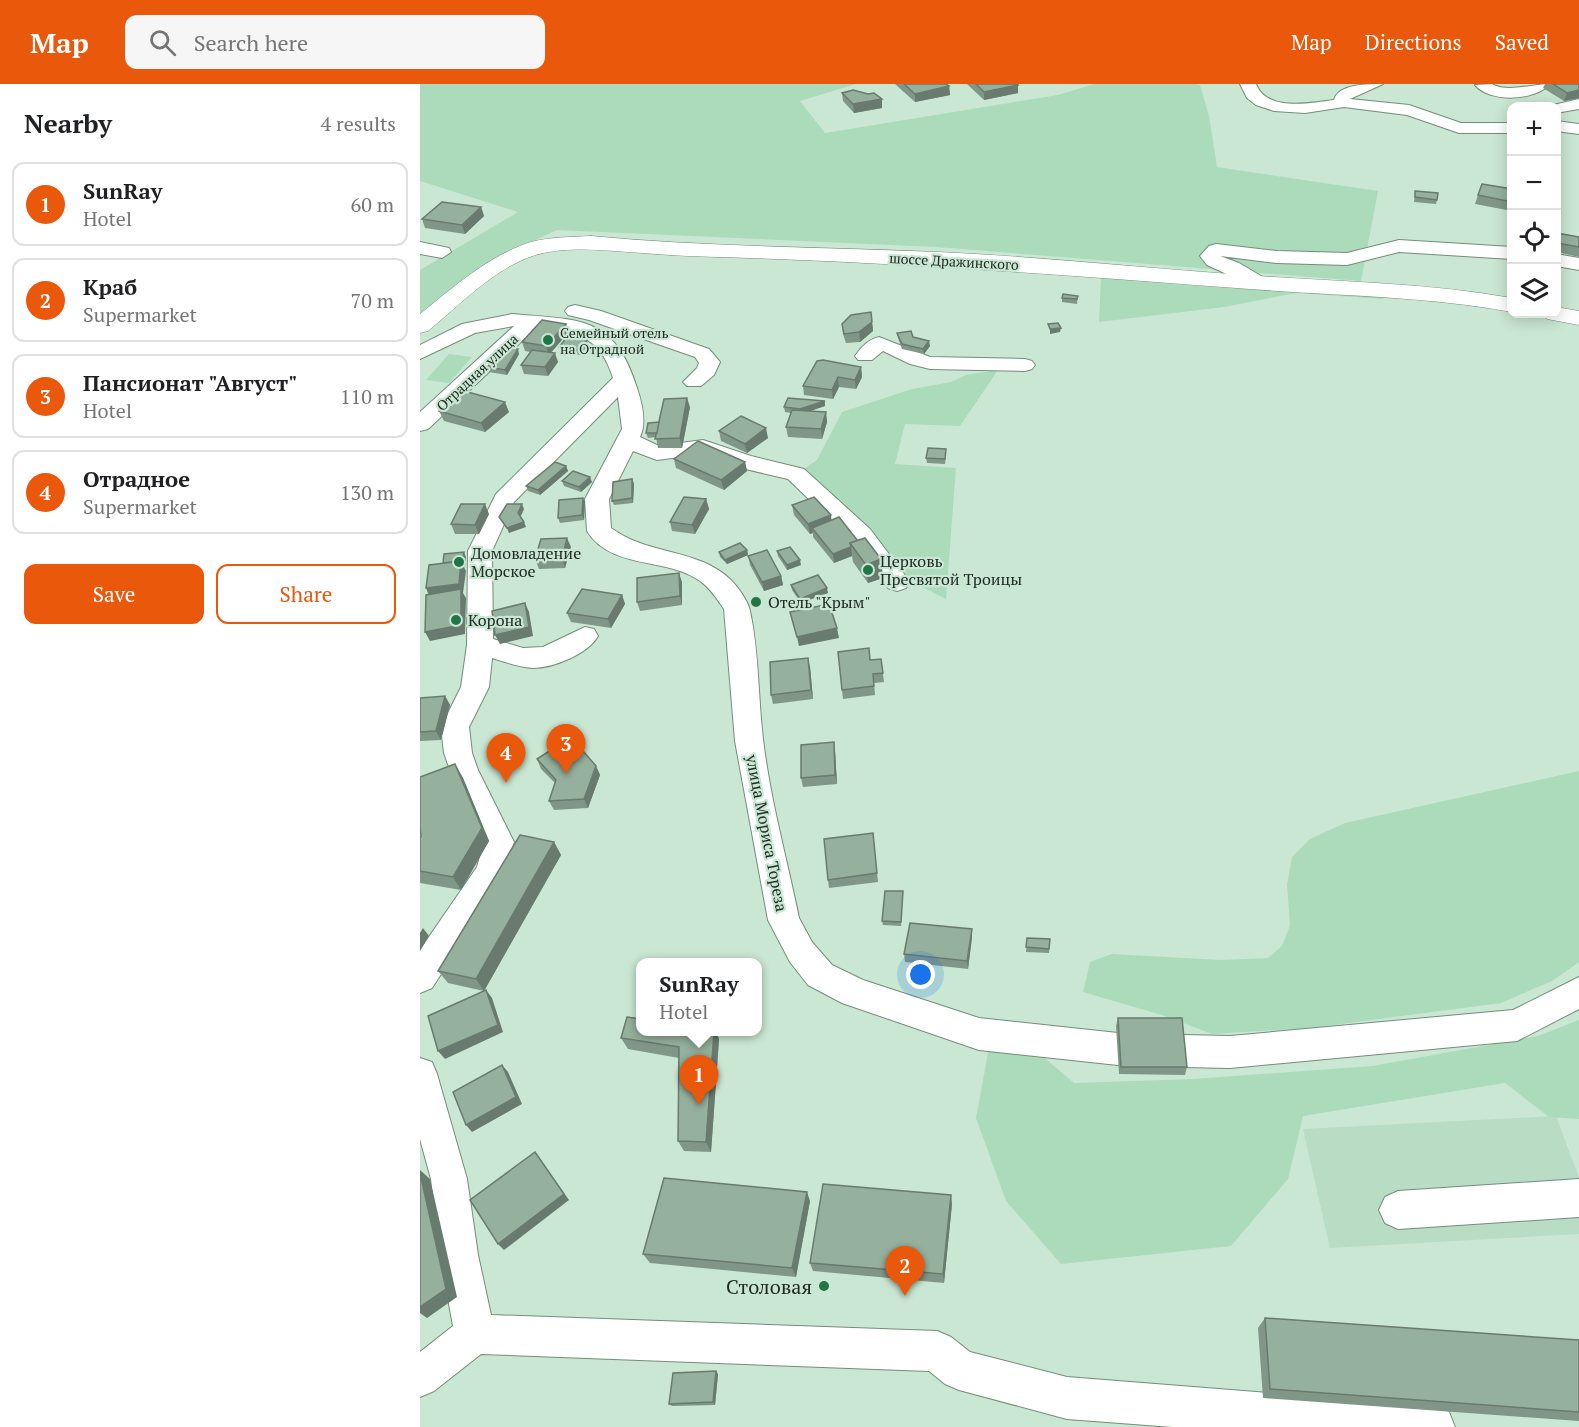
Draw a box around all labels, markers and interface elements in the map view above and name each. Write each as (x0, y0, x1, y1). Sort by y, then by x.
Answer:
search box (125, 15, 545, 69)
text: Map (30, 24, 89, 61)
icon: search (146, 26, 179, 59)
text: Search here (194, 28, 308, 57)
text: Map (1291, 28, 1332, 56)
text: Directions (1365, 28, 1462, 56)
text: Saved (1495, 28, 1549, 56)
map controls (1507, 102, 1561, 318)
button: + (1507, 102, 1561, 156)
text: Nearby (24, 106, 112, 140)
text: 4 results (321, 110, 396, 137)
button: − (1507, 156, 1561, 210)
text: SunRay (83, 176, 162, 205)
text: 1 (40, 191, 51, 218)
text: 60 m (351, 191, 394, 218)
text: Hotel (83, 205, 132, 232)
button: locate (1507, 210, 1561, 264)
street label: шоссе Дражинского (889, 248, 1019, 274)
button: layers (1507, 264, 1561, 318)
text: Краб (83, 272, 137, 301)
text: 2 (40, 287, 51, 314)
text: 70 m (351, 287, 394, 314)
text: Supermarket (83, 301, 197, 328)
place label: Семейный отель на Отрадной (560, 323, 669, 358)
street label: Отрадная улица (432, 329, 522, 415)
marker: Семейный отель на Отрадной (541, 333, 555, 347)
text: Пансионат "Август" (83, 368, 297, 397)
text: 3 (40, 383, 51, 410)
text: 110 m (340, 383, 394, 410)
text: Hotel (83, 397, 132, 424)
text: Отрадное (83, 464, 190, 493)
text: 4 (40, 479, 51, 506)
text: 130 m (340, 479, 394, 506)
text: Supermarket (83, 493, 197, 520)
place label: Домовладение Морское (471, 542, 581, 582)
place label: Церковь Пресвятой Троицы (880, 550, 1022, 590)
marker: Домовладение Морское (452, 555, 466, 569)
marker: Церковь Пресвятой Троицы (861, 563, 875, 577)
button: Save (24, 564, 204, 624)
button: Share (216, 564, 396, 624)
place label: Отель "Крым" (768, 591, 871, 613)
marker: Отель "Крым" (749, 595, 763, 609)
place label: Корона (468, 609, 522, 631)
marker: Корона (449, 613, 463, 627)
pin: 3 (546, 724, 586, 774)
pin: 4 (486, 734, 526, 783)
street label: улица Мориса Тореза (741, 752, 793, 913)
popup (636, 958, 762, 1036)
your location (906, 960, 935, 989)
text: SunRay (659, 969, 739, 998)
text: Hotel (659, 998, 708, 1025)
pin: 1 (680, 1056, 718, 1105)
pin: 2 (886, 1246, 924, 1296)
place label: Столовая (726, 1273, 812, 1300)
marker: Столовая (817, 1279, 831, 1293)

